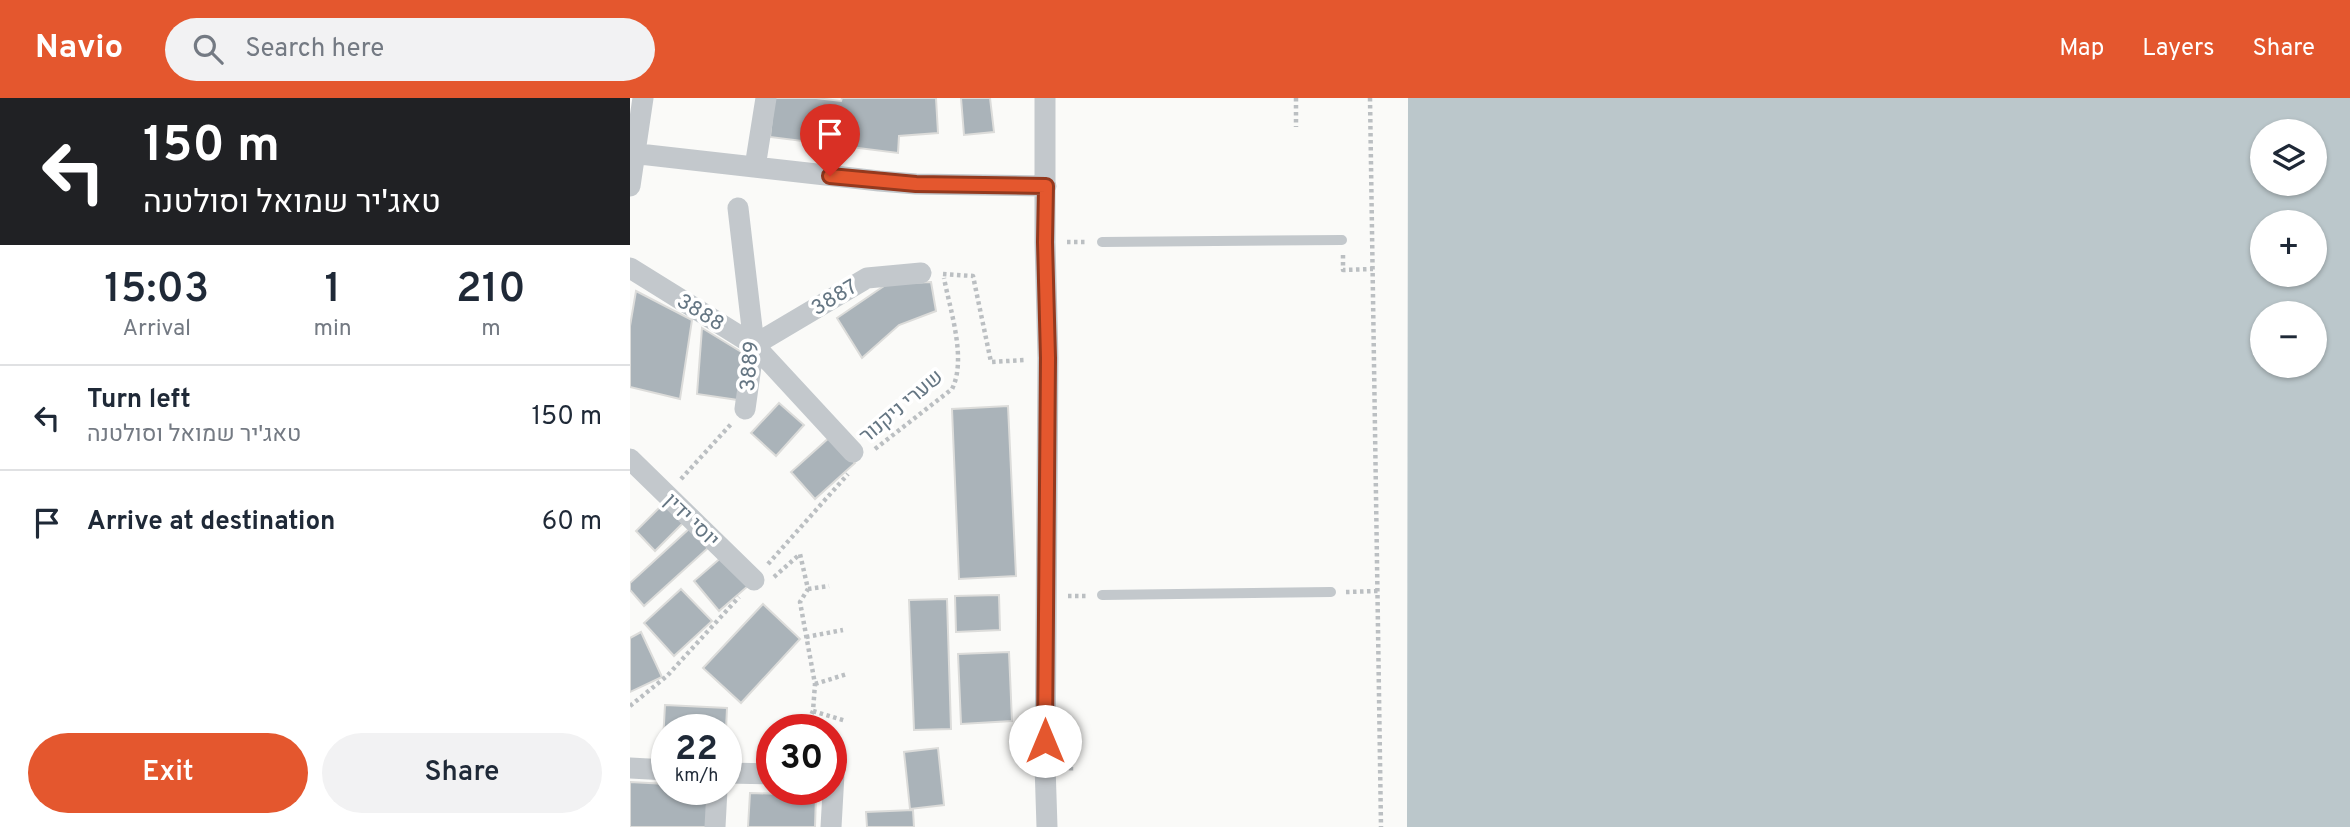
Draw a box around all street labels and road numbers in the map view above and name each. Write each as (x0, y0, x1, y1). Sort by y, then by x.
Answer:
street label: 3887 (807, 274, 863, 322)
street label: 3888 (671, 288, 729, 338)
street label: 3889 (735, 340, 766, 392)
street label: שערי ניקנור (854, 364, 950, 450)
street label: יוסי ידין (658, 488, 724, 554)

